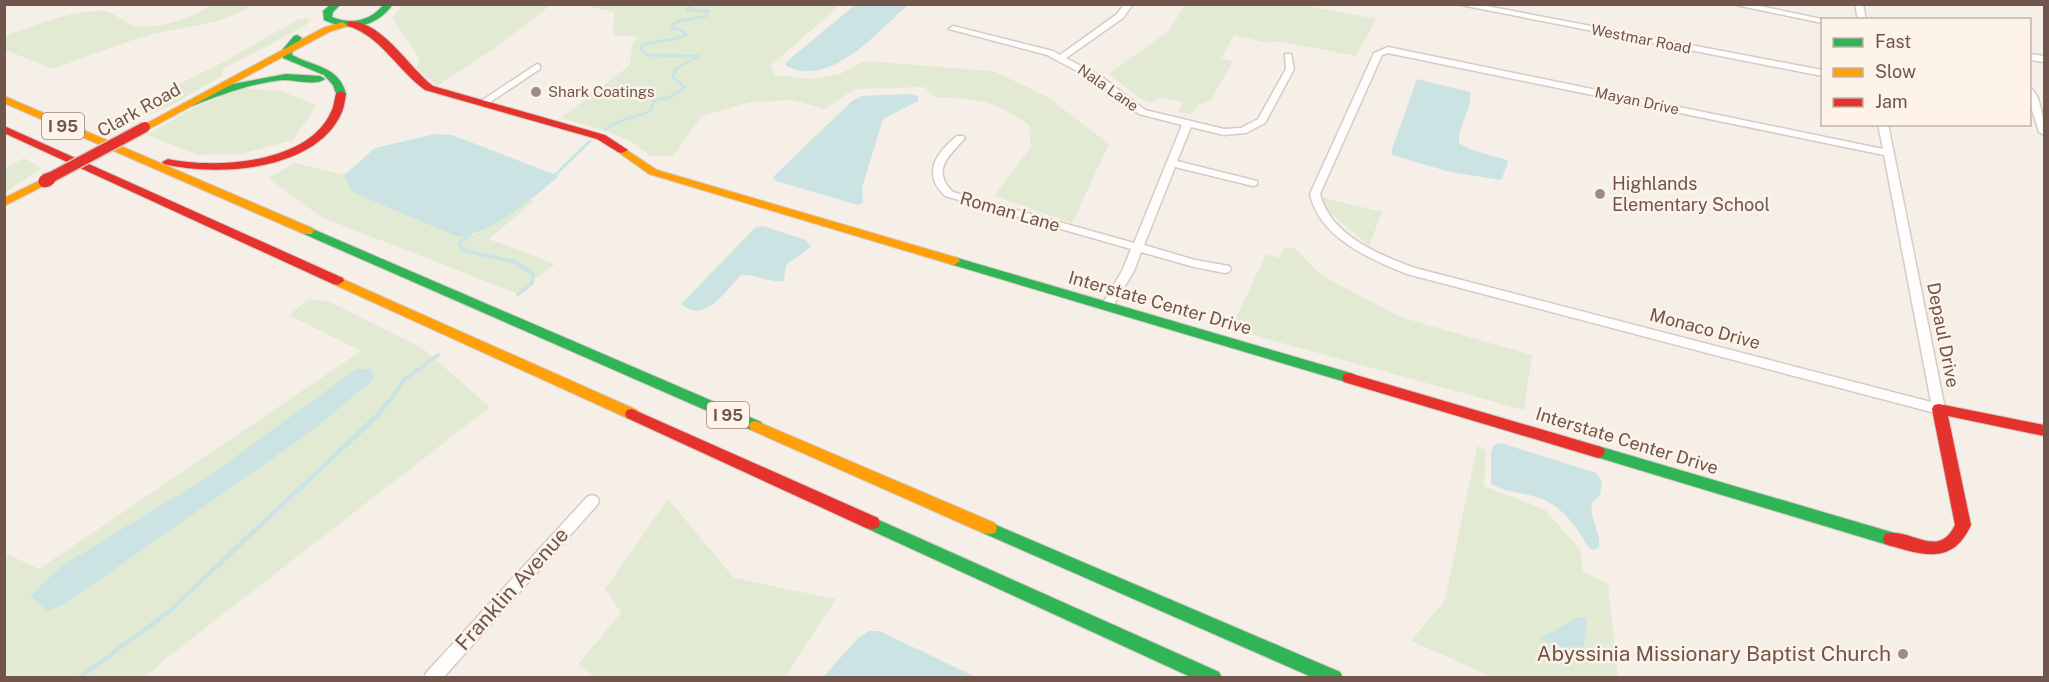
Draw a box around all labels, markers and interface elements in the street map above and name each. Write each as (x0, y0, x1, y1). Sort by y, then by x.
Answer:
legend (1821, 18, 2031, 126)
street label: Westmar Road (1590, 20, 1693, 57)
text: Fast (1875, 31, 1911, 52)
street label: Nala Lane (1075, 61, 1142, 115)
text: Slow (1875, 61, 1916, 82)
street label: Clark Road (93, 78, 184, 141)
place label: Shark Coatings (548, 83, 655, 100)
street label: Mayan Drive (1593, 83, 1681, 118)
marker: Shark Coatings (529, 85, 543, 99)
text: Jam (1875, 91, 1908, 112)
road number: I 95 (42, 113, 84, 139)
place label: Highlands Elementary School (1612, 173, 1770, 215)
street label: Roman Lane (958, 187, 1063, 236)
marker: Highlands Elementary School (1593, 187, 1607, 201)
street label: Interstate Center Drive (1066, 266, 1254, 339)
street label: Depaul Drive (1923, 281, 1964, 389)
street label: Monaco Drive (1648, 304, 1763, 353)
road number: I 95 (707, 402, 749, 428)
street label: Interstate Center Drive (1533, 403, 1721, 478)
street label: Franklin Avenue (450, 522, 573, 655)
place label: Abyssinia Missionary Baptist Church (1537, 641, 1891, 666)
marker: Abyssinia Missionary Baptist Church (1896, 647, 1910, 661)

